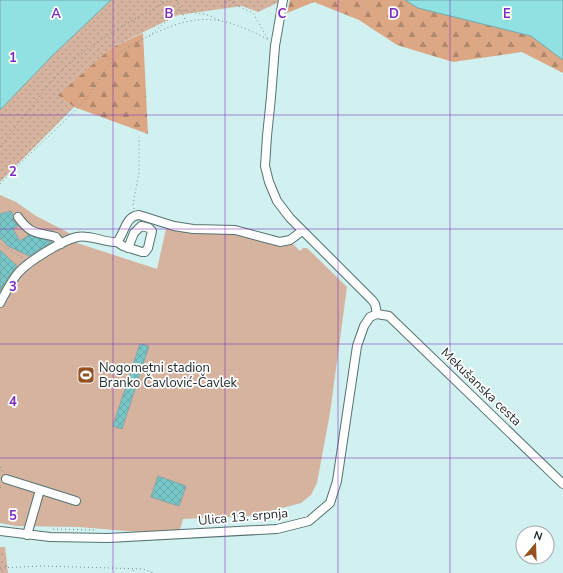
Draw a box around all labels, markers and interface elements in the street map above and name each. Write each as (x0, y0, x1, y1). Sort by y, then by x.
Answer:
text: A (51, 5, 61, 23)
text: B (165, 5, 174, 23)
text: C (278, 5, 287, 23)
text: D (389, 5, 399, 23)
text: E (503, 5, 511, 23)
text: 1 (9, 49, 17, 67)
text: 2 (9, 163, 17, 181)
text: 3 (9, 278, 17, 296)
street label: Mekušanska cesta (437, 344, 525, 430)
place label: Nogometni stadion Branko Čavlović-Čavlek (99, 359, 237, 392)
sports icon: Nogometni stadion Branko Čavlović-Čavlek (76, 365, 96, 385)
text: 4 (9, 393, 17, 411)
street label: Ulica 13. srpnja (197, 504, 289, 530)
text: 5 (9, 507, 17, 525)
north arrow (515, 525, 555, 565)
text: N (532, 528, 544, 544)

